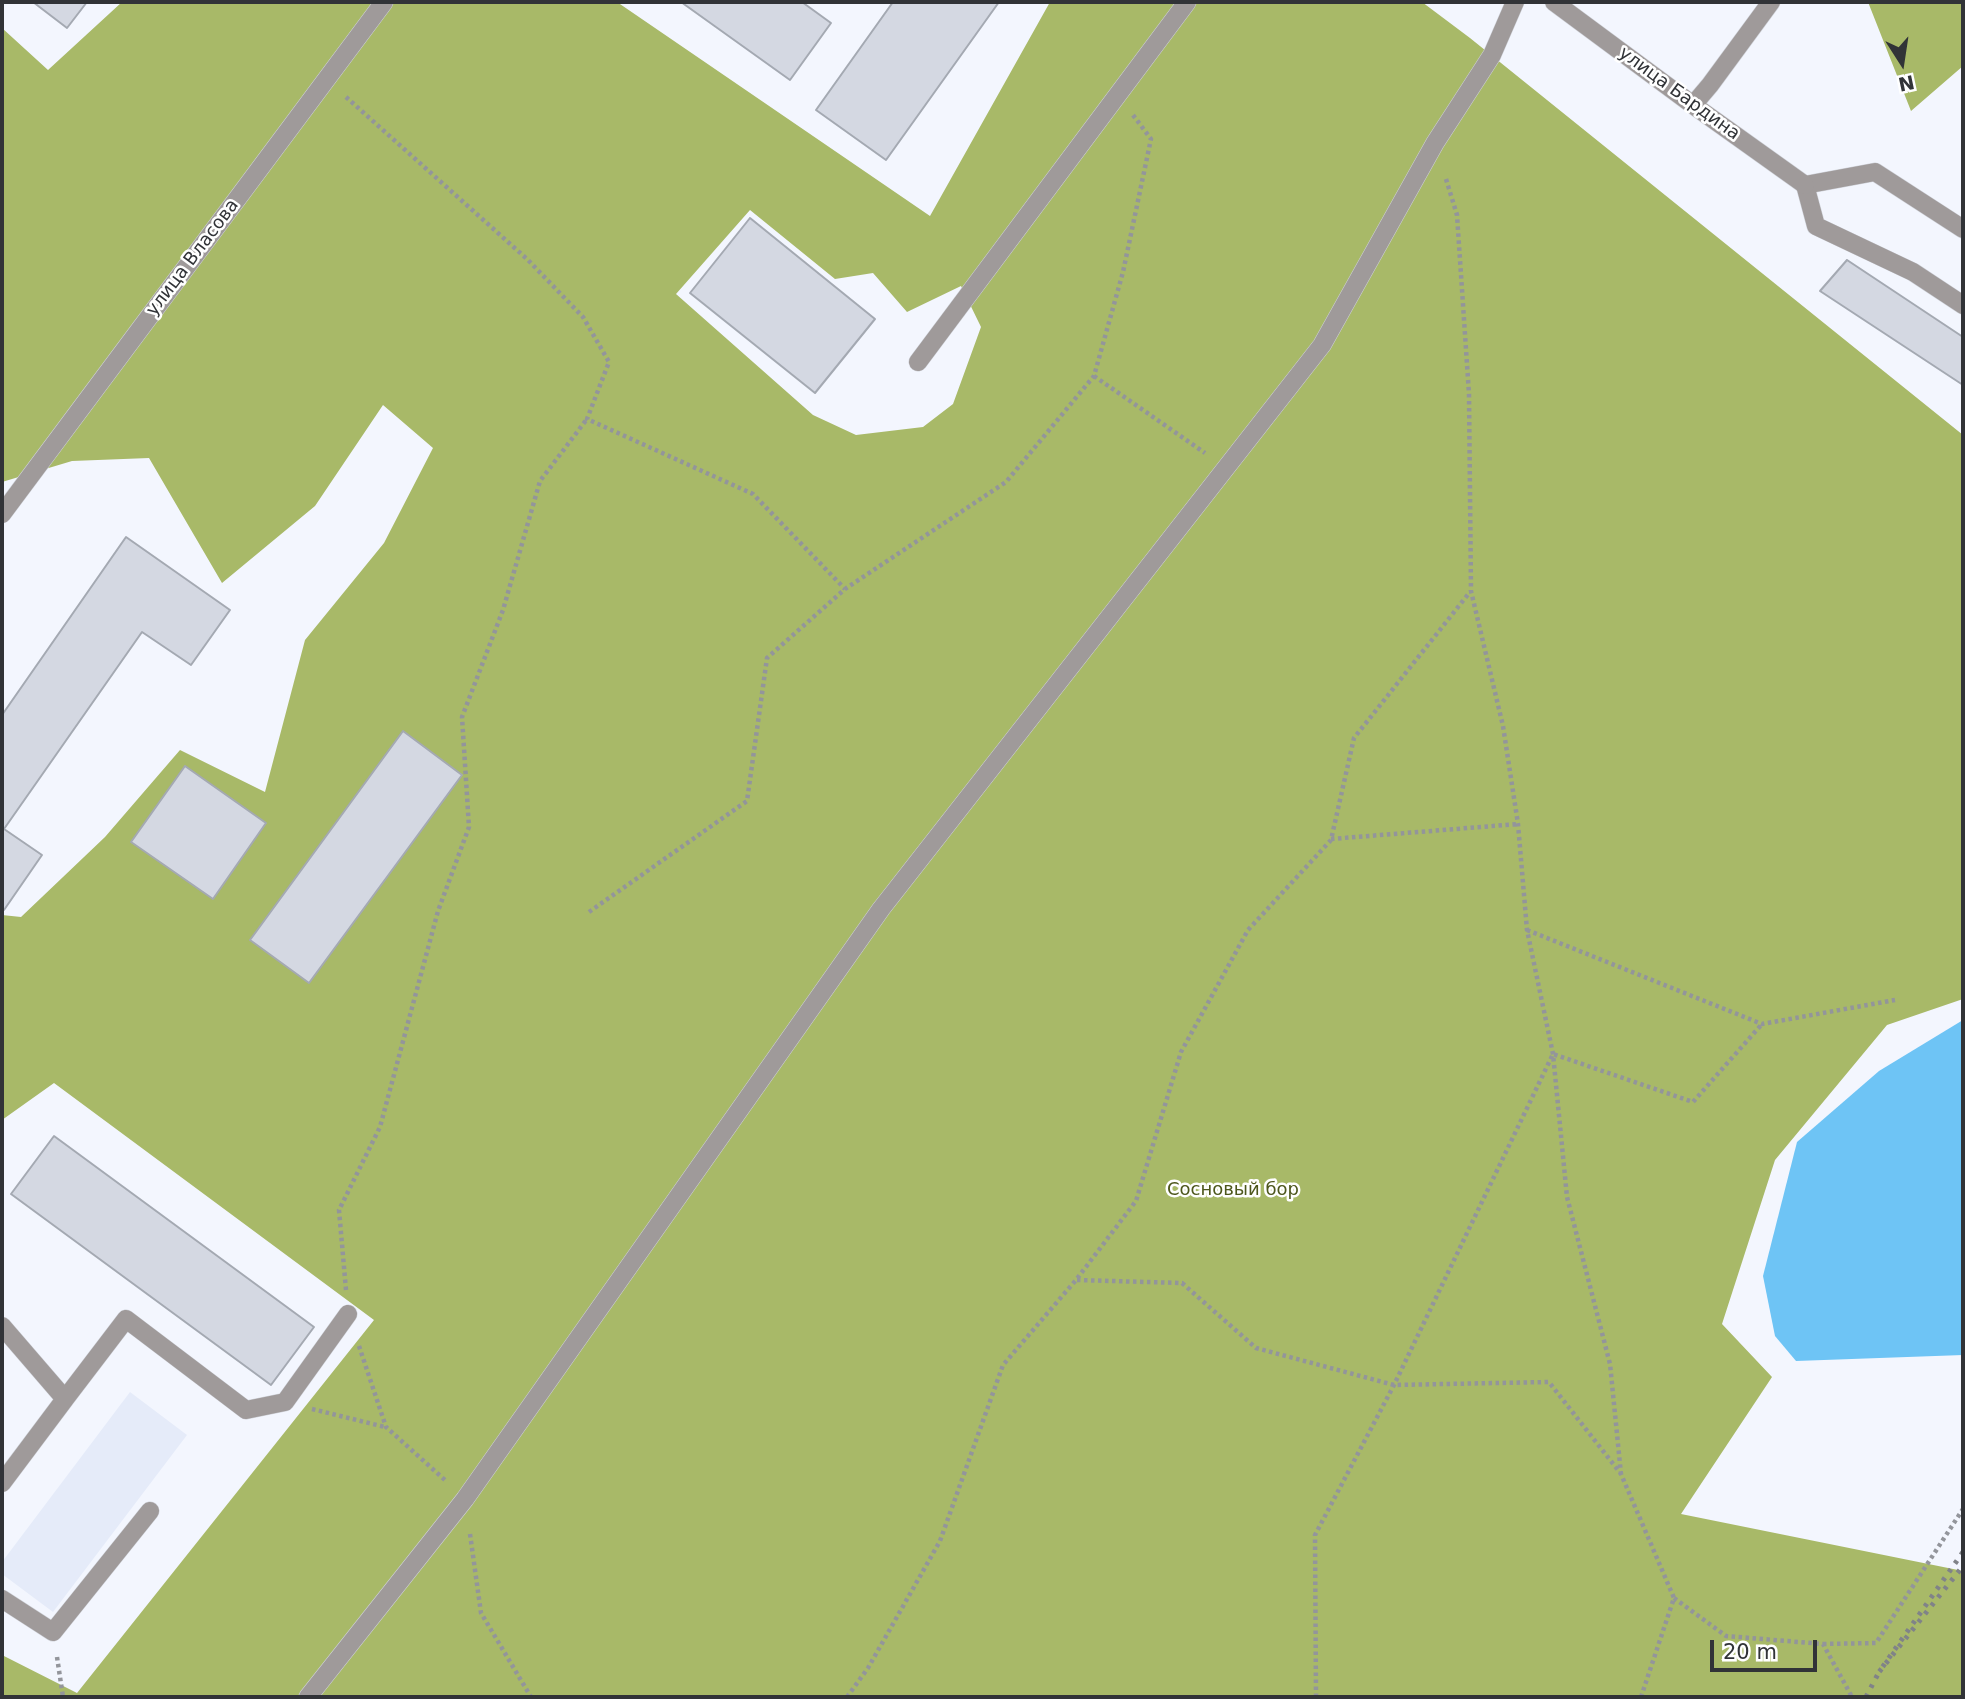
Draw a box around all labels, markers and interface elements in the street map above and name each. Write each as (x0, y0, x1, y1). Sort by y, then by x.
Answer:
north arrow (1867, 28, 1937, 98)
street label: улица Бардина (1614, 43, 1744, 145)
text: N (1896, 71, 1916, 96)
street label: улица Власова (142, 195, 244, 321)
park label: Сосновый бор (1167, 1179, 1299, 1201)
scale bar (1713, 1626, 1820, 1670)
text: 20 m (1723, 1640, 1777, 1664)

